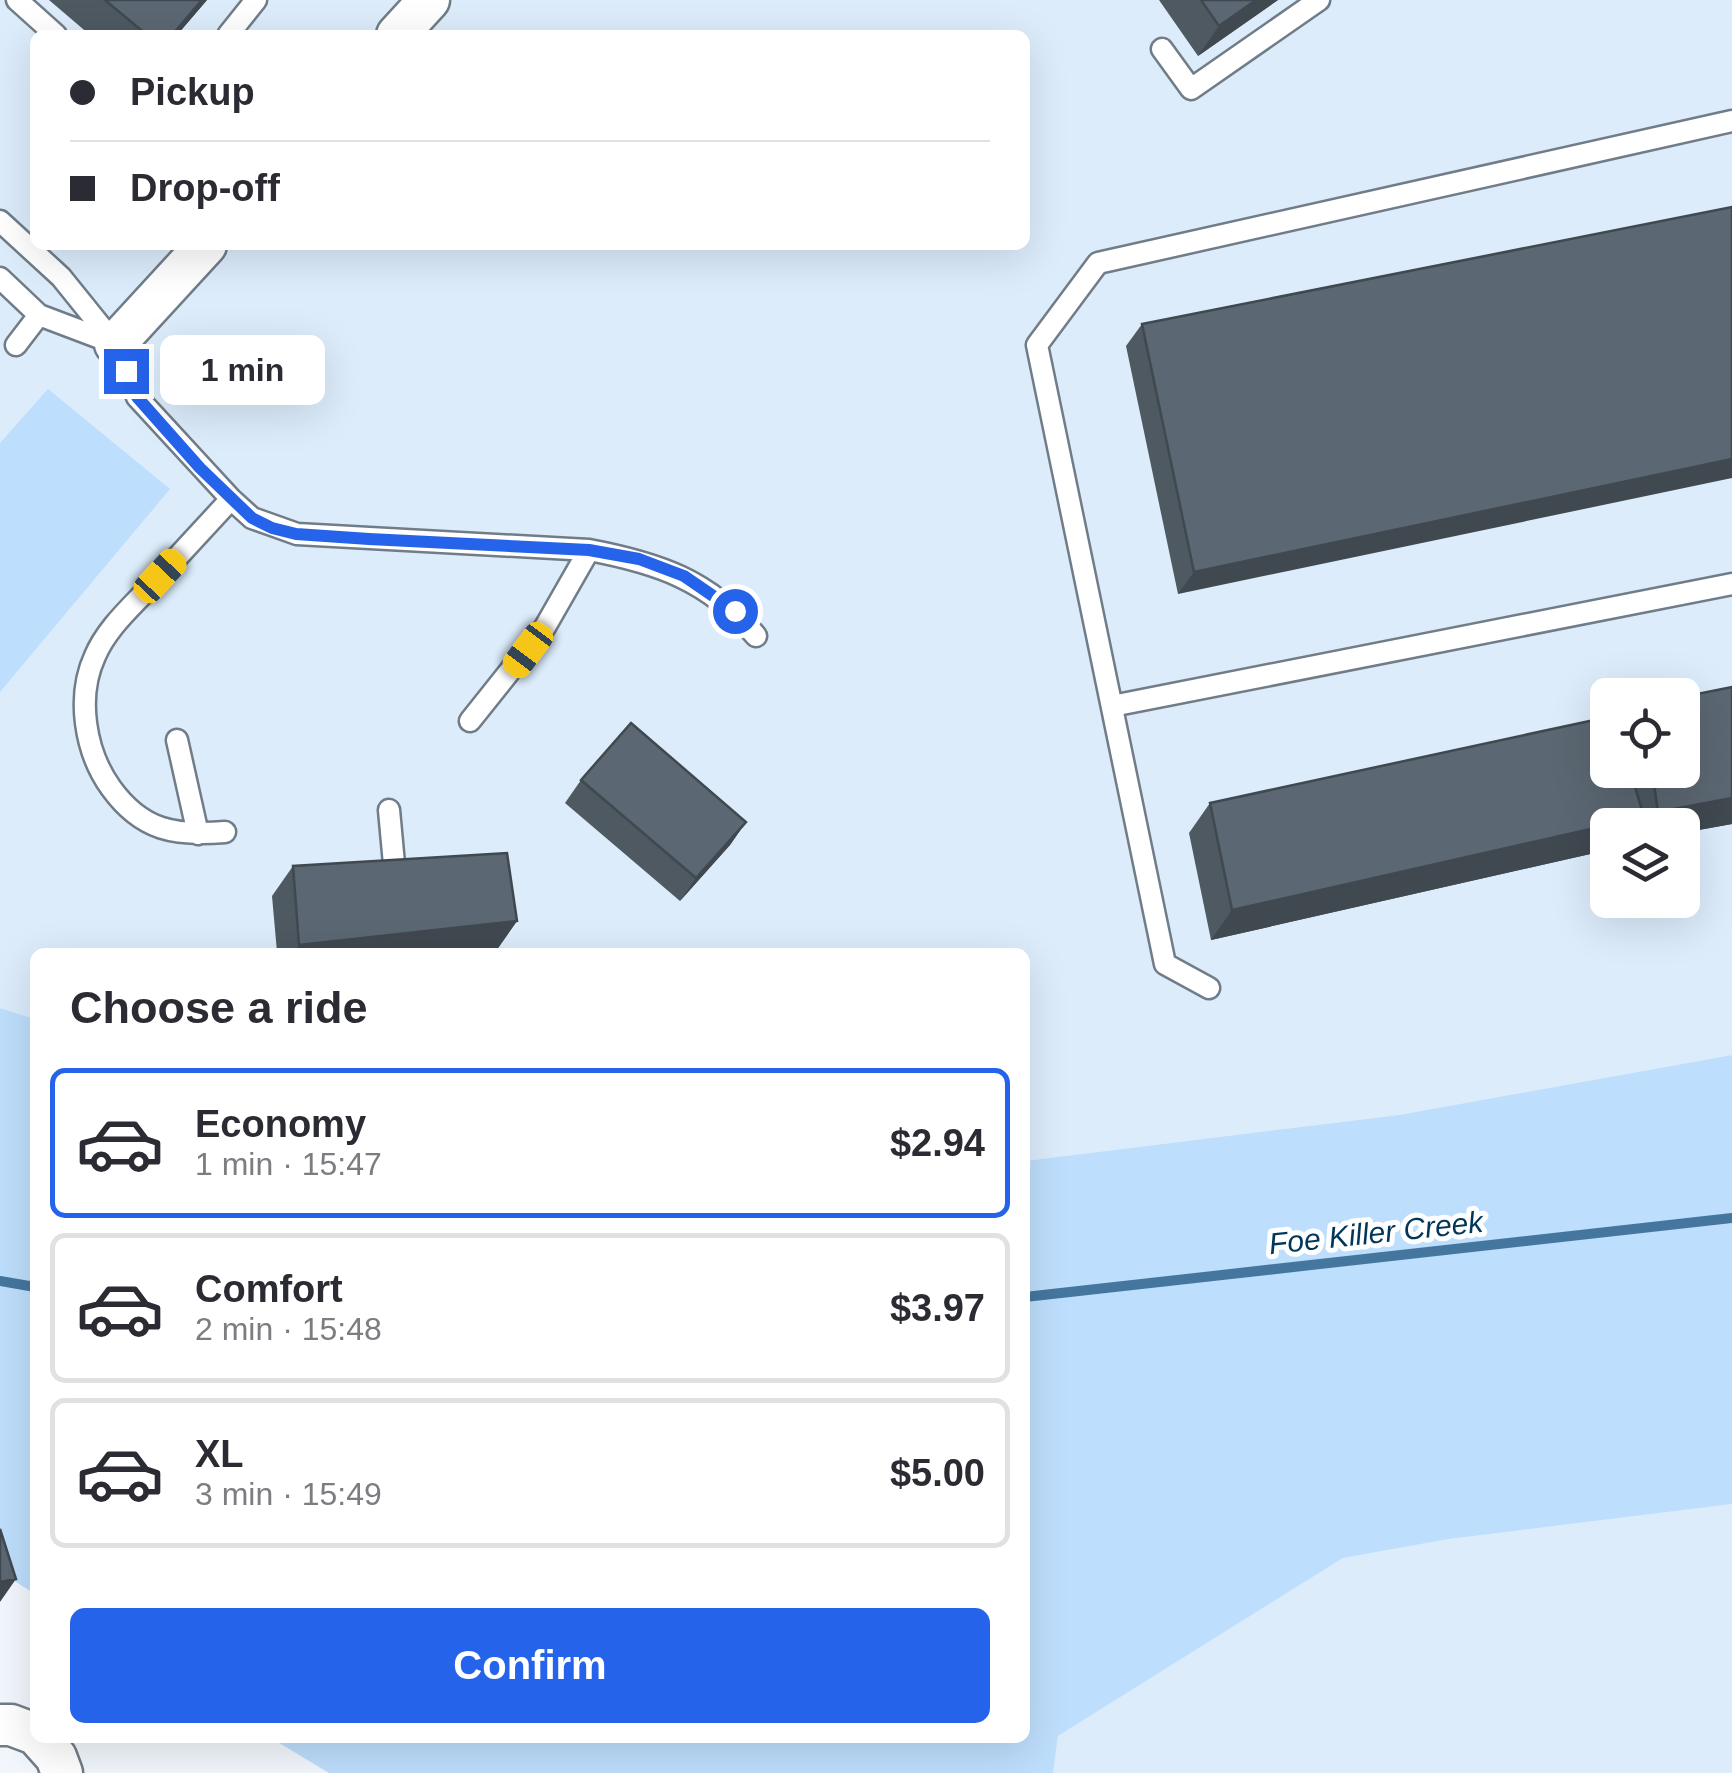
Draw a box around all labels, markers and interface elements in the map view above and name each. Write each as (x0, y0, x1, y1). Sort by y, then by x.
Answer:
text: Pickup (130, 71, 255, 113)
text: Drop-off (130, 167, 280, 209)
callout: 1 min (161, 336, 326, 406)
route end (104, 349, 149, 394)
text: 1 min (201, 352, 284, 388)
car (129, 544, 191, 608)
route start (713, 589, 758, 634)
car (498, 617, 558, 683)
map controls (1590, 678, 1700, 918)
button: locate (1590, 678, 1700, 788)
button: layers (1590, 808, 1700, 918)
text: Choose a ride (70, 982, 368, 1033)
icon: car (75, 1098, 165, 1188)
text: Economy (195, 1103, 366, 1145)
text: $2.94 (890, 1122, 985, 1164)
text: 1 min · 15:47 (195, 1146, 382, 1182)
water label: Foe Killer Creek (1267, 1205, 1487, 1260)
icon: car (75, 1263, 165, 1353)
text: Comfort (195, 1268, 343, 1310)
text: $3.97 (890, 1287, 985, 1329)
text: 2 min · 15:48 (195, 1311, 382, 1347)
icon: car (75, 1428, 165, 1518)
text: XL (195, 1433, 244, 1475)
text: $5.00 (890, 1452, 985, 1494)
text: 3 min · 15:49 (195, 1476, 382, 1512)
button: Confirm (70, 1608, 990, 1723)

